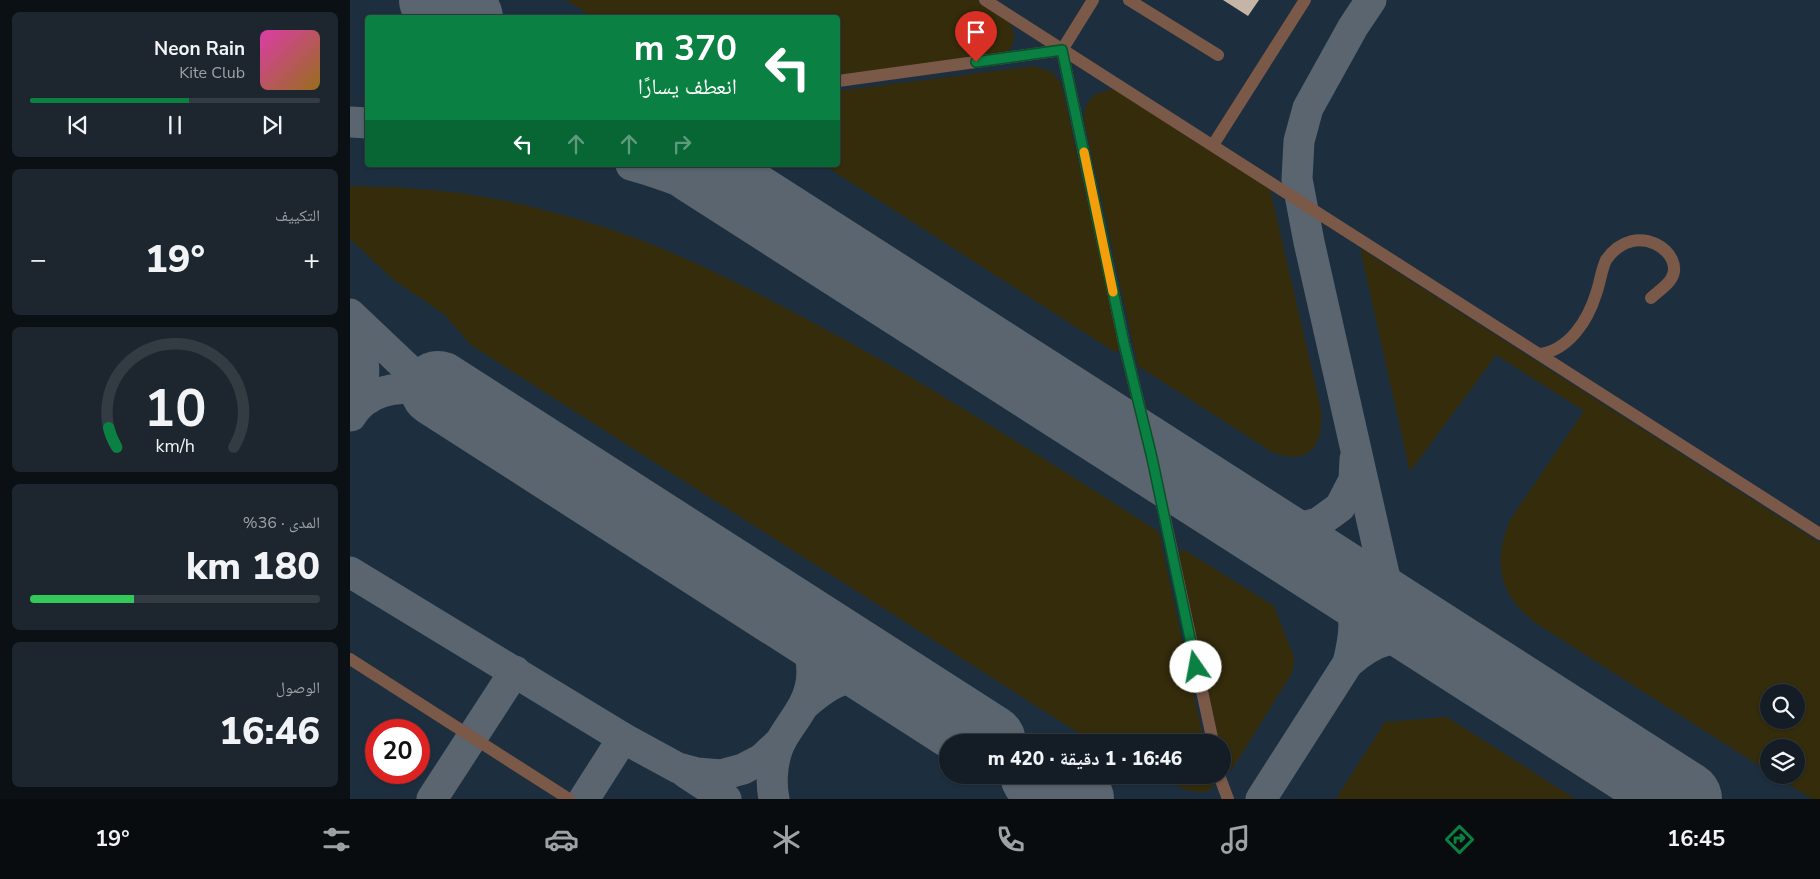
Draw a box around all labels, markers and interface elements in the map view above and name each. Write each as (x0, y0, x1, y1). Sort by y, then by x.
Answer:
pin (955, 11, 997, 62)
icon: arrive (962, 18, 990, 46)
text: 370 m (634, 25, 737, 72)
icon: left (755, 35, 820, 100)
text: Neon Rain (154, 36, 245, 62)
text: Kite Club (179, 62, 245, 84)
text: انعطف يسارًا (638, 72, 737, 102)
icon: previous (64, 111, 92, 139)
icon: pause (161, 111, 189, 139)
icon: next (258, 111, 286, 139)
icon: left (509, 130, 537, 158)
icon: ahead (562, 130, 590, 158)
icon: ahead (615, 130, 643, 158)
icon: right (668, 130, 696, 158)
text: التكييف (275, 205, 320, 227)
text: 19° (145, 234, 205, 285)
text: − (30, 241, 47, 279)
text: + (303, 241, 320, 279)
text: 10 (144, 373, 206, 444)
text: km/h (155, 434, 195, 458)
text: المدى · 36% (243, 512, 320, 534)
text: 180 km (186, 541, 320, 592)
position arrow (1169, 640, 1221, 692)
text: الوصول (276, 677, 320, 699)
map controls (1760, 684, 1805, 784)
button: search (1760, 684, 1805, 729)
text: 16:46 (219, 706, 320, 757)
speed limit sign: 20 (365, 719, 430, 784)
button: layers (1760, 739, 1805, 784)
text: 16:46 · 1 دقيقة · 420 m (988, 746, 1182, 772)
icon: filters (319, 822, 354, 857)
icon: car (544, 822, 579, 857)
icon: climate (769, 822, 804, 857)
icon: phone (993, 822, 1028, 857)
icon: music (1218, 822, 1253, 857)
icon: directions (1442, 822, 1477, 857)
text: 19° (95, 824, 130, 854)
text: 16:45 (1667, 824, 1725, 854)

